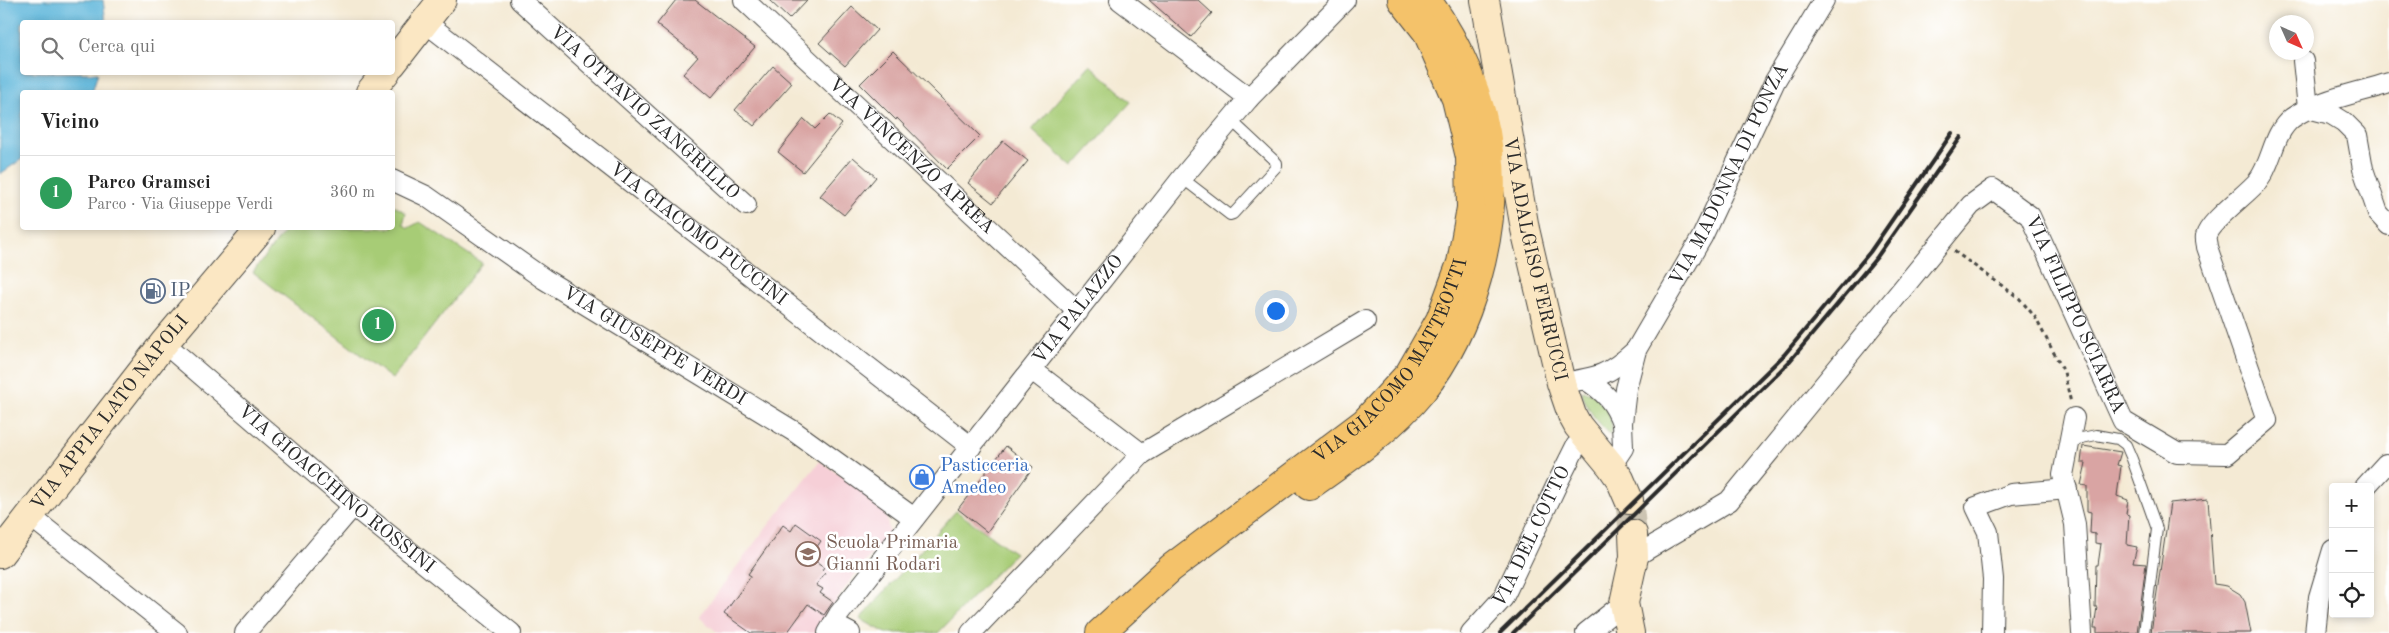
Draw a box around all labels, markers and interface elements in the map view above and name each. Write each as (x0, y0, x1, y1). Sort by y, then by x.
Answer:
north arrow (2269, 15, 2314, 60)
search box (20, 20, 395, 75)
street label: VIA OTTAVIO ZANGRILLO (546, 22, 743, 203)
icon: search (38, 34, 66, 62)
text: Cerca qui (78, 38, 155, 57)
street label: VIA MADONNA DI PONZA (1666, 60, 1793, 289)
street label: VIA VINCENZO APREA (825, 75, 998, 238)
text: Vicino (40, 112, 99, 133)
street label: VIA ADALGISO FERRUCCI (1500, 136, 1570, 383)
street label: VIA GIACOMO PUCCINI (606, 160, 790, 309)
text: Parco Gramsci (87, 174, 211, 193)
text: 1 (51, 185, 61, 201)
text: 360 m (330, 185, 375, 201)
text: Parco · Via Giuseppe Verdi (87, 197, 273, 213)
street label: VIA FILIPPO SCIARRA (2022, 213, 2128, 417)
street label: VIA PALAZZO (1030, 251, 1127, 368)
street label: VIA GIACOMO MATTEOTTI (1310, 257, 1471, 467)
fuel station icon: IP (140, 278, 166, 304)
place label: IP (170, 282, 190, 301)
street label: VIA GIUSEPPE VERDI (559, 283, 749, 409)
your location (1263, 298, 1289, 324)
pin: 1 (362, 306, 394, 344)
street label: VIA APPIA LATO NAPOLI (28, 312, 193, 514)
street label: VIA GIOACCHINO ROSSINI (234, 402, 438, 577)
place label: Pasticceria Amedeo (940, 457, 1030, 498)
street label: VIA DEL COTTO (1489, 463, 1574, 612)
shop icon: Pasticceria Amedeo (909, 464, 935, 490)
map controls (2329, 483, 2374, 618)
button: + (2329, 483, 2374, 528)
button: − (2329, 528, 2374, 573)
place label: Scuola Primaria Gianni Rodari (826, 534, 959, 575)
school or university icon: Scuola Primaria Gianni Rodari (795, 541, 821, 567)
button: locate (2329, 573, 2374, 618)

